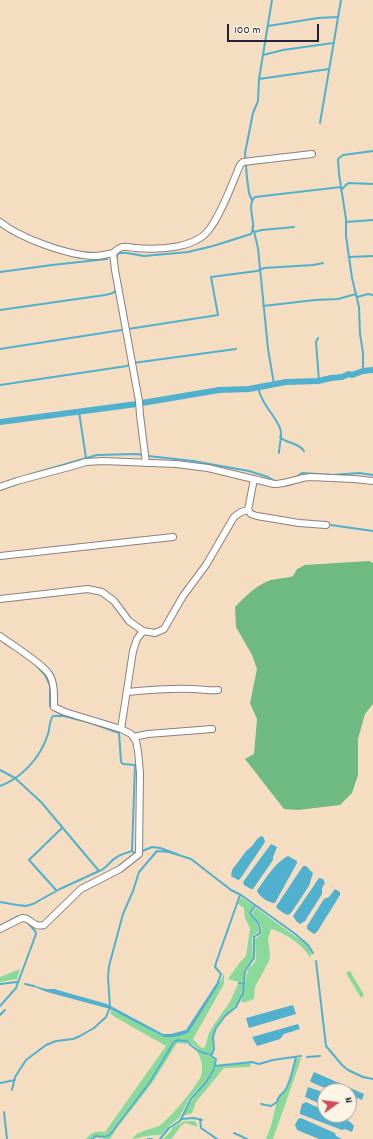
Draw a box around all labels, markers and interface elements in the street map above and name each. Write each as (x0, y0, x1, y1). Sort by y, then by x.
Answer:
scale bar (229, 16, 321, 42)
text: 100 m (234, 22, 261, 39)
north arrow (317, 1083, 357, 1123)
text: N (339, 1096, 356, 1105)

